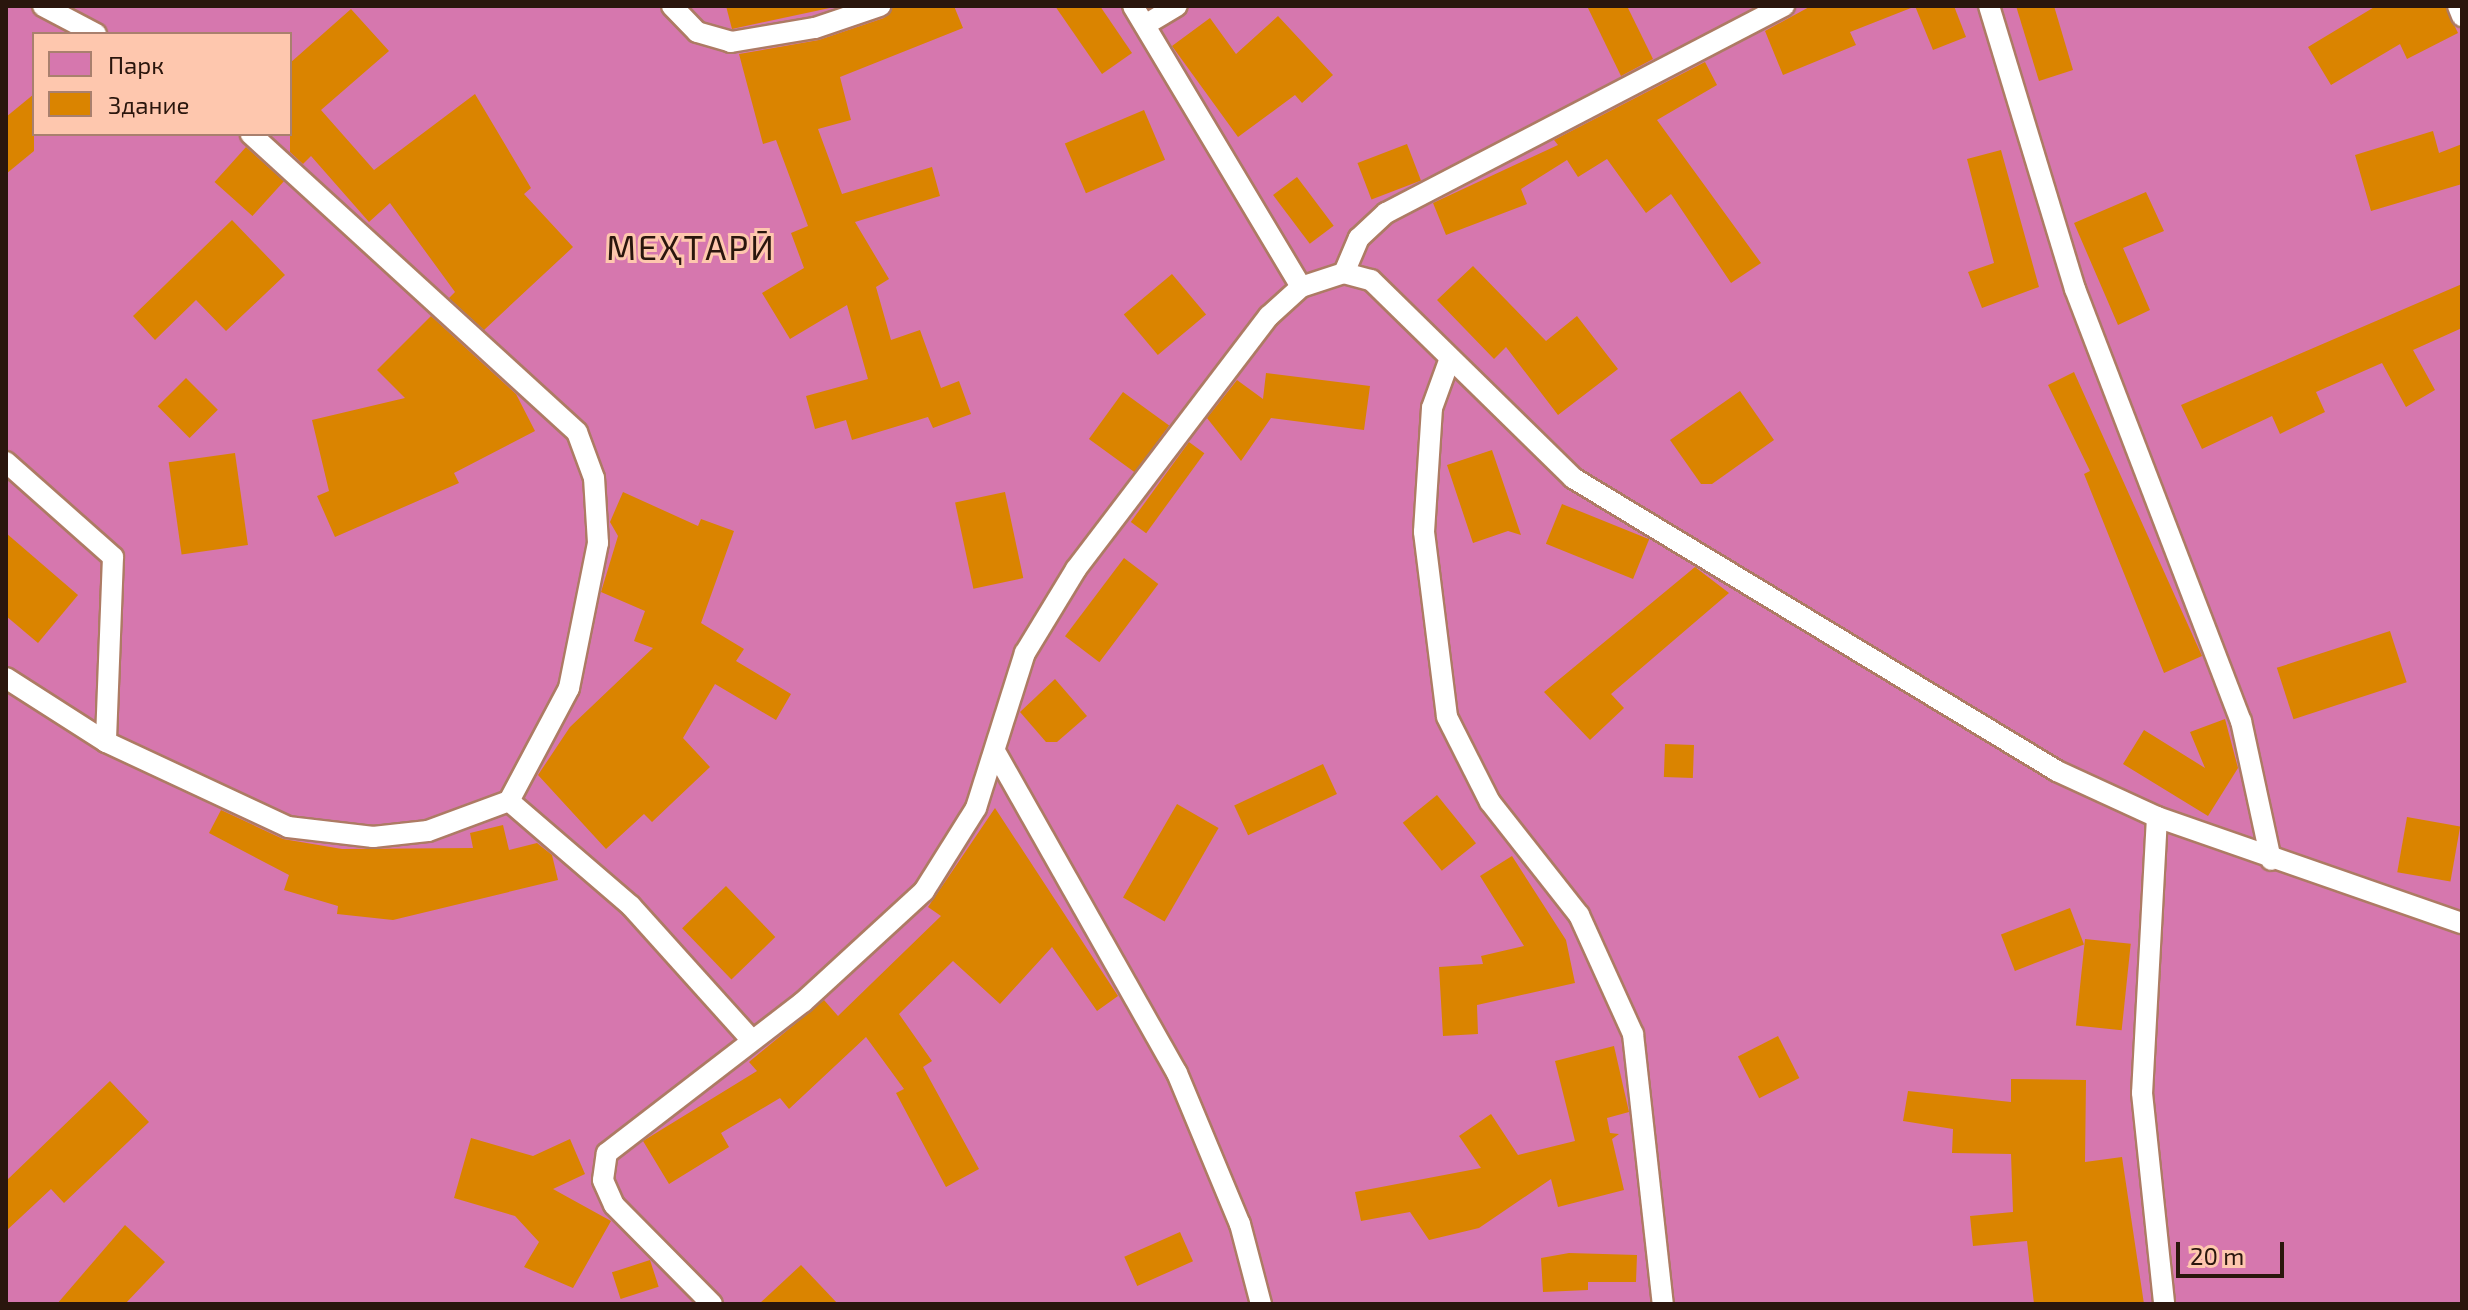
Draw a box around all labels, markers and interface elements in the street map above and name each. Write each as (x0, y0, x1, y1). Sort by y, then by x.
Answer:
legend (32, 32, 292, 136)
text: Парк (108, 50, 164, 79)
text: Здание (108, 90, 190, 119)
district label: МЕҲТАРӢ (606, 227, 776, 267)
scale bar (2180, 1226, 2288, 1276)
text: 20 m (2190, 1241, 2244, 1270)

